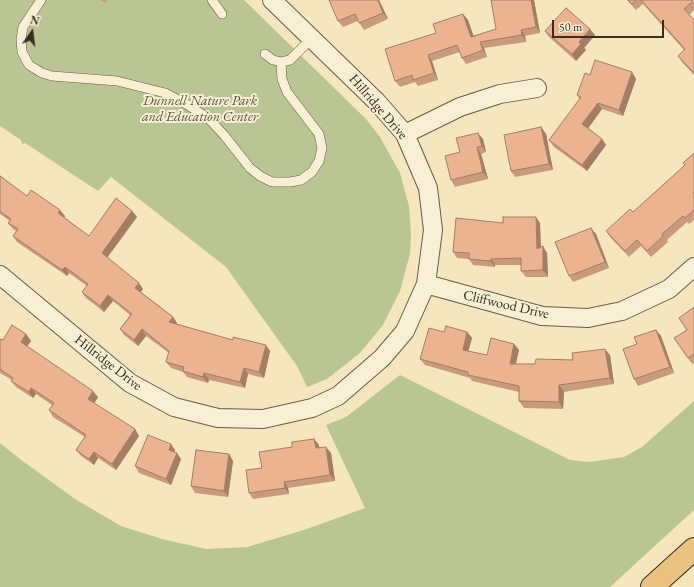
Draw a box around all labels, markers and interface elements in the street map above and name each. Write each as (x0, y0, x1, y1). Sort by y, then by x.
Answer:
north arrow (12, 12, 52, 52)
text: N (29, 12, 41, 28)
scale bar (554, 12, 666, 38)
text: 50 m (559, 19, 582, 35)
street label: Hillridge Drive (345, 71, 411, 143)
park label: Dunnell Nature Park and Education Center (142, 93, 258, 126)
street label: Cliffwood Drive (461, 287, 551, 323)
street label: Hillridge Drive (71, 331, 145, 395)

